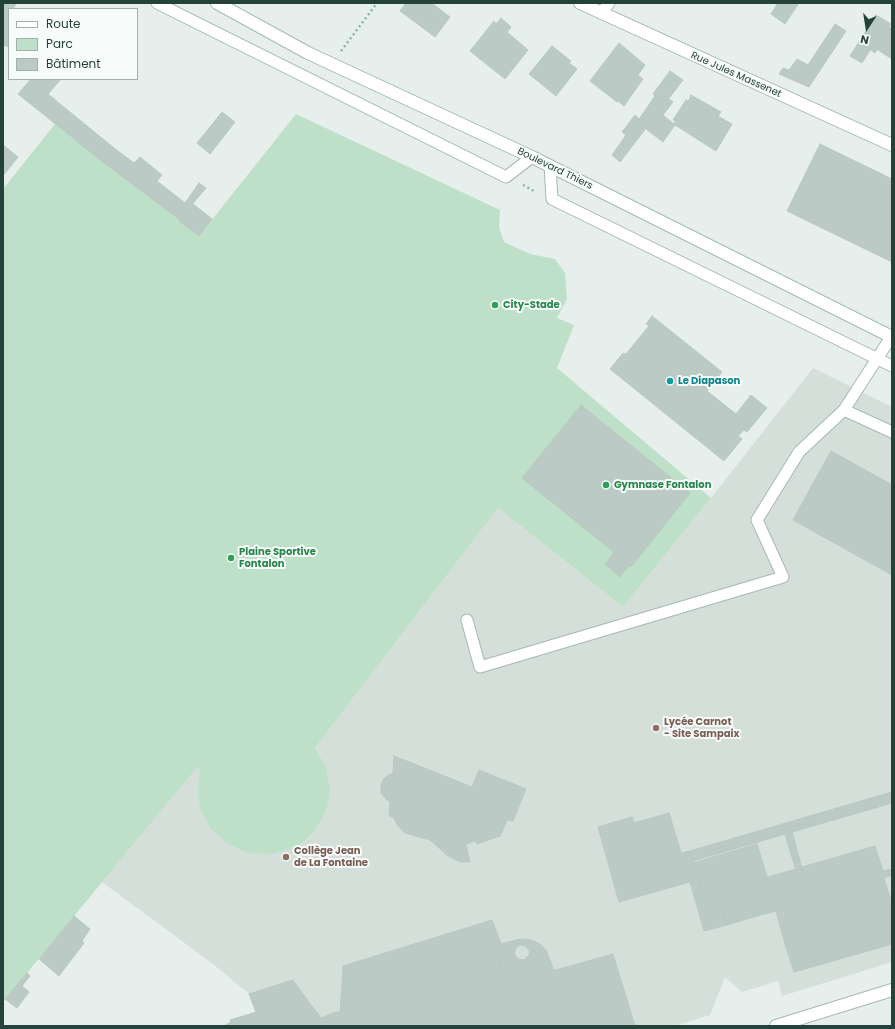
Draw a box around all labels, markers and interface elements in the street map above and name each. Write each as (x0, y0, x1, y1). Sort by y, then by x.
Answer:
legend (8, 8, 138, 80)
north arrow (847, 8, 887, 48)
text: Route (46, 15, 80, 32)
text: N (859, 31, 870, 48)
text: Parc (46, 35, 73, 52)
street label: Rue Jules Massenet (689, 50, 783, 100)
text: Bâtiment (46, 55, 101, 72)
street label: Boulevard Thiers (515, 146, 595, 192)
place label: City-Stade (503, 299, 560, 311)
marker: City-Stade (490, 300, 500, 310)
place label: Le Diapason (678, 375, 740, 387)
marker: Le Diapason (665, 376, 675, 386)
place label: Gymnase Fontalon (614, 479, 711, 491)
marker: Gymnase Fontalon (601, 480, 611, 490)
place label: Plaine Sportive Fontalon (239, 546, 316, 570)
marker: Plaine Sportive Fontalon (226, 553, 236, 563)
place label: Lycée Carnot - Site Sampaix (664, 716, 739, 740)
marker: Lycée Carnot - Site Sampaix (651, 723, 661, 733)
place label: Collège Jean de La Fontaine (294, 845, 368, 868)
marker: Collège Jean de La Fontaine (281, 852, 291, 862)

